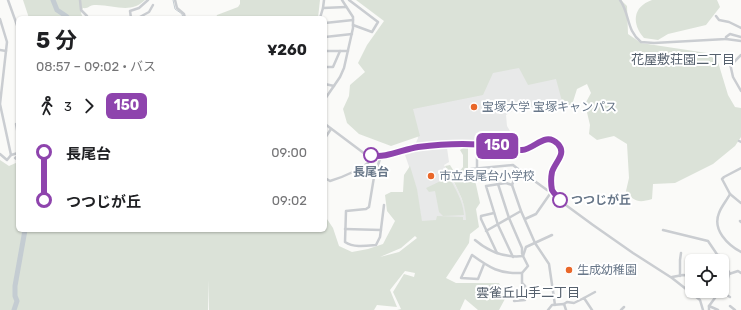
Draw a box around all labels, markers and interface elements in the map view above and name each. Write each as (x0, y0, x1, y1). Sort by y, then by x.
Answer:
text: 5 分 (36, 27, 77, 54)
text: ¥260 (267, 41, 307, 59)
district label: 花屋敷荘園二丁目 (631, 52, 735, 67)
text: 08:57 – 09:02 · バス (36, 59, 156, 74)
icon: walk (36, 95, 58, 117)
icon: forward (78, 95, 100, 117)
text: 150 (114, 97, 139, 114)
text: 3 (64, 99, 72, 114)
place label: 宝塚大学 宝塚キャンパス (482, 100, 617, 114)
marker: 宝塚大学 宝塚キャンパス (469, 102, 479, 112)
line badge: 150 (474, 133, 520, 159)
text: 150 (484, 137, 510, 154)
text: 長尾台 (66, 145, 111, 163)
text: 09:00 (271, 145, 307, 160)
marker: 長尾台 (363, 147, 379, 163)
place label: 長尾台 (353, 165, 389, 179)
place label: 市立長尾台小学校 (439, 169, 535, 183)
marker: 市立長尾台小学校 (426, 171, 436, 181)
marker: つつじが丘 (552, 192, 568, 208)
text: つつじが丘 (66, 193, 141, 211)
text: 09:02 (272, 193, 307, 208)
place label: つつじが丘 (571, 193, 631, 207)
map controls (685, 254, 729, 298)
button: locate (685, 254, 729, 298)
place label: 生成幼稚園 (577, 263, 637, 277)
marker: 生成幼稚園 (564, 265, 574, 275)
district label: 雲雀丘山手二丁目 (476, 285, 580, 300)

